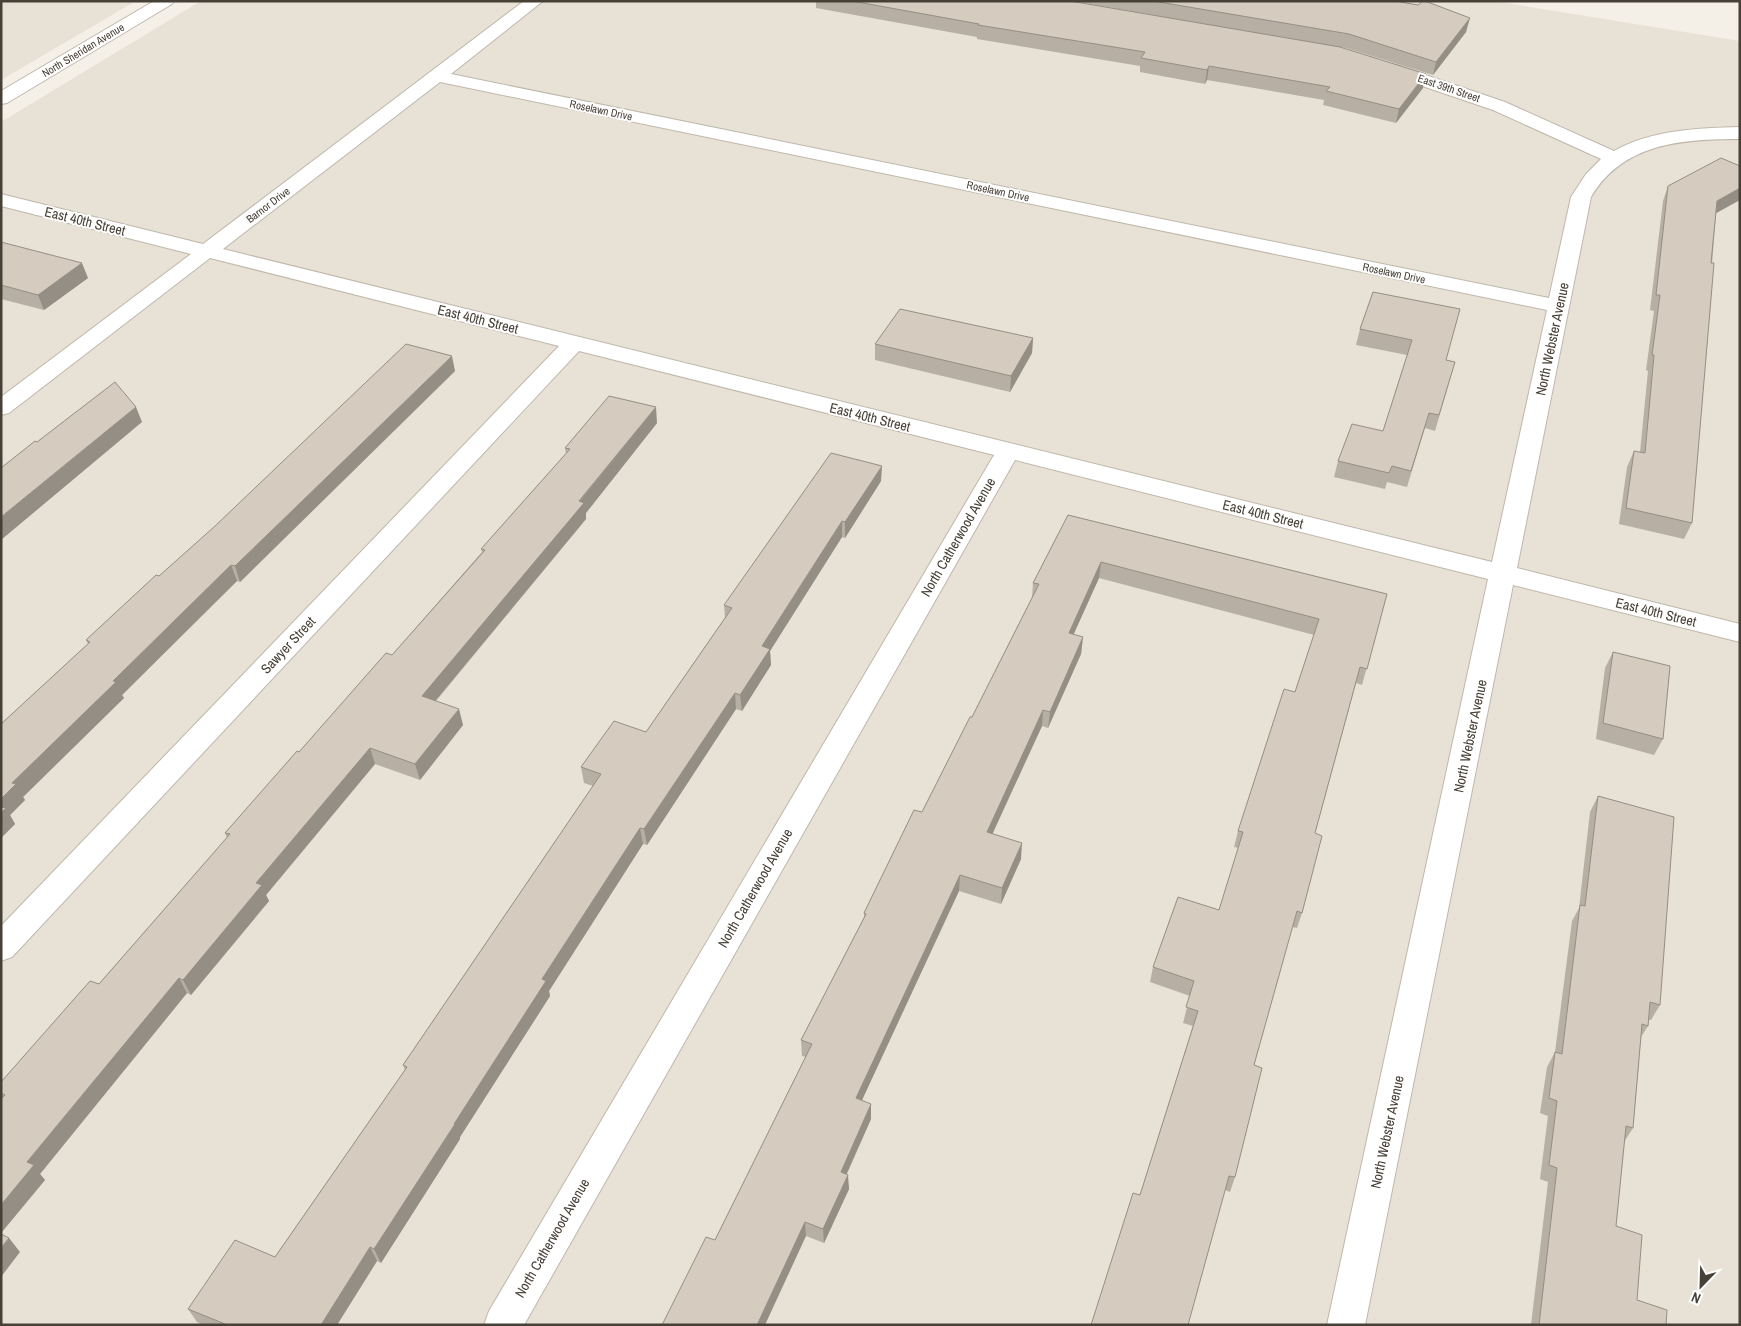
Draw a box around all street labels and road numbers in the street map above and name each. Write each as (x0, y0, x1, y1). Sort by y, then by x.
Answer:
street label: North Sheridan Avenue (39, 20, 127, 80)
street label: East 39th Street (1416, 71, 1482, 105)
street label: Roselawn Drive (568, 97, 634, 123)
street label: Roselawn Drive (965, 178, 1031, 204)
street label: Barnor Drive (243, 184, 293, 226)
street label: East 40th Street (43, 202, 127, 240)
street label: Roselawn Drive (1361, 260, 1427, 286)
street label: North Webster Avenue (1531, 281, 1573, 397)
street label: East 40th Street (436, 300, 520, 338)
street label: East 40th Street (828, 398, 912, 436)
street label: North Catherwood Avenue (917, 474, 999, 600)
street label: East 40th Street (1221, 495, 1305, 533)
street label: East 40th Street (1614, 593, 1698, 631)
street label: Sawyer Street (257, 612, 319, 678)
street label: North Webster Avenue (1449, 678, 1491, 794)
street label: North Catherwood Avenue (714, 825, 796, 951)
street label: North Webster Avenue (1366, 1074, 1408, 1190)
street label: North Catherwood Avenue (511, 1175, 593, 1301)

